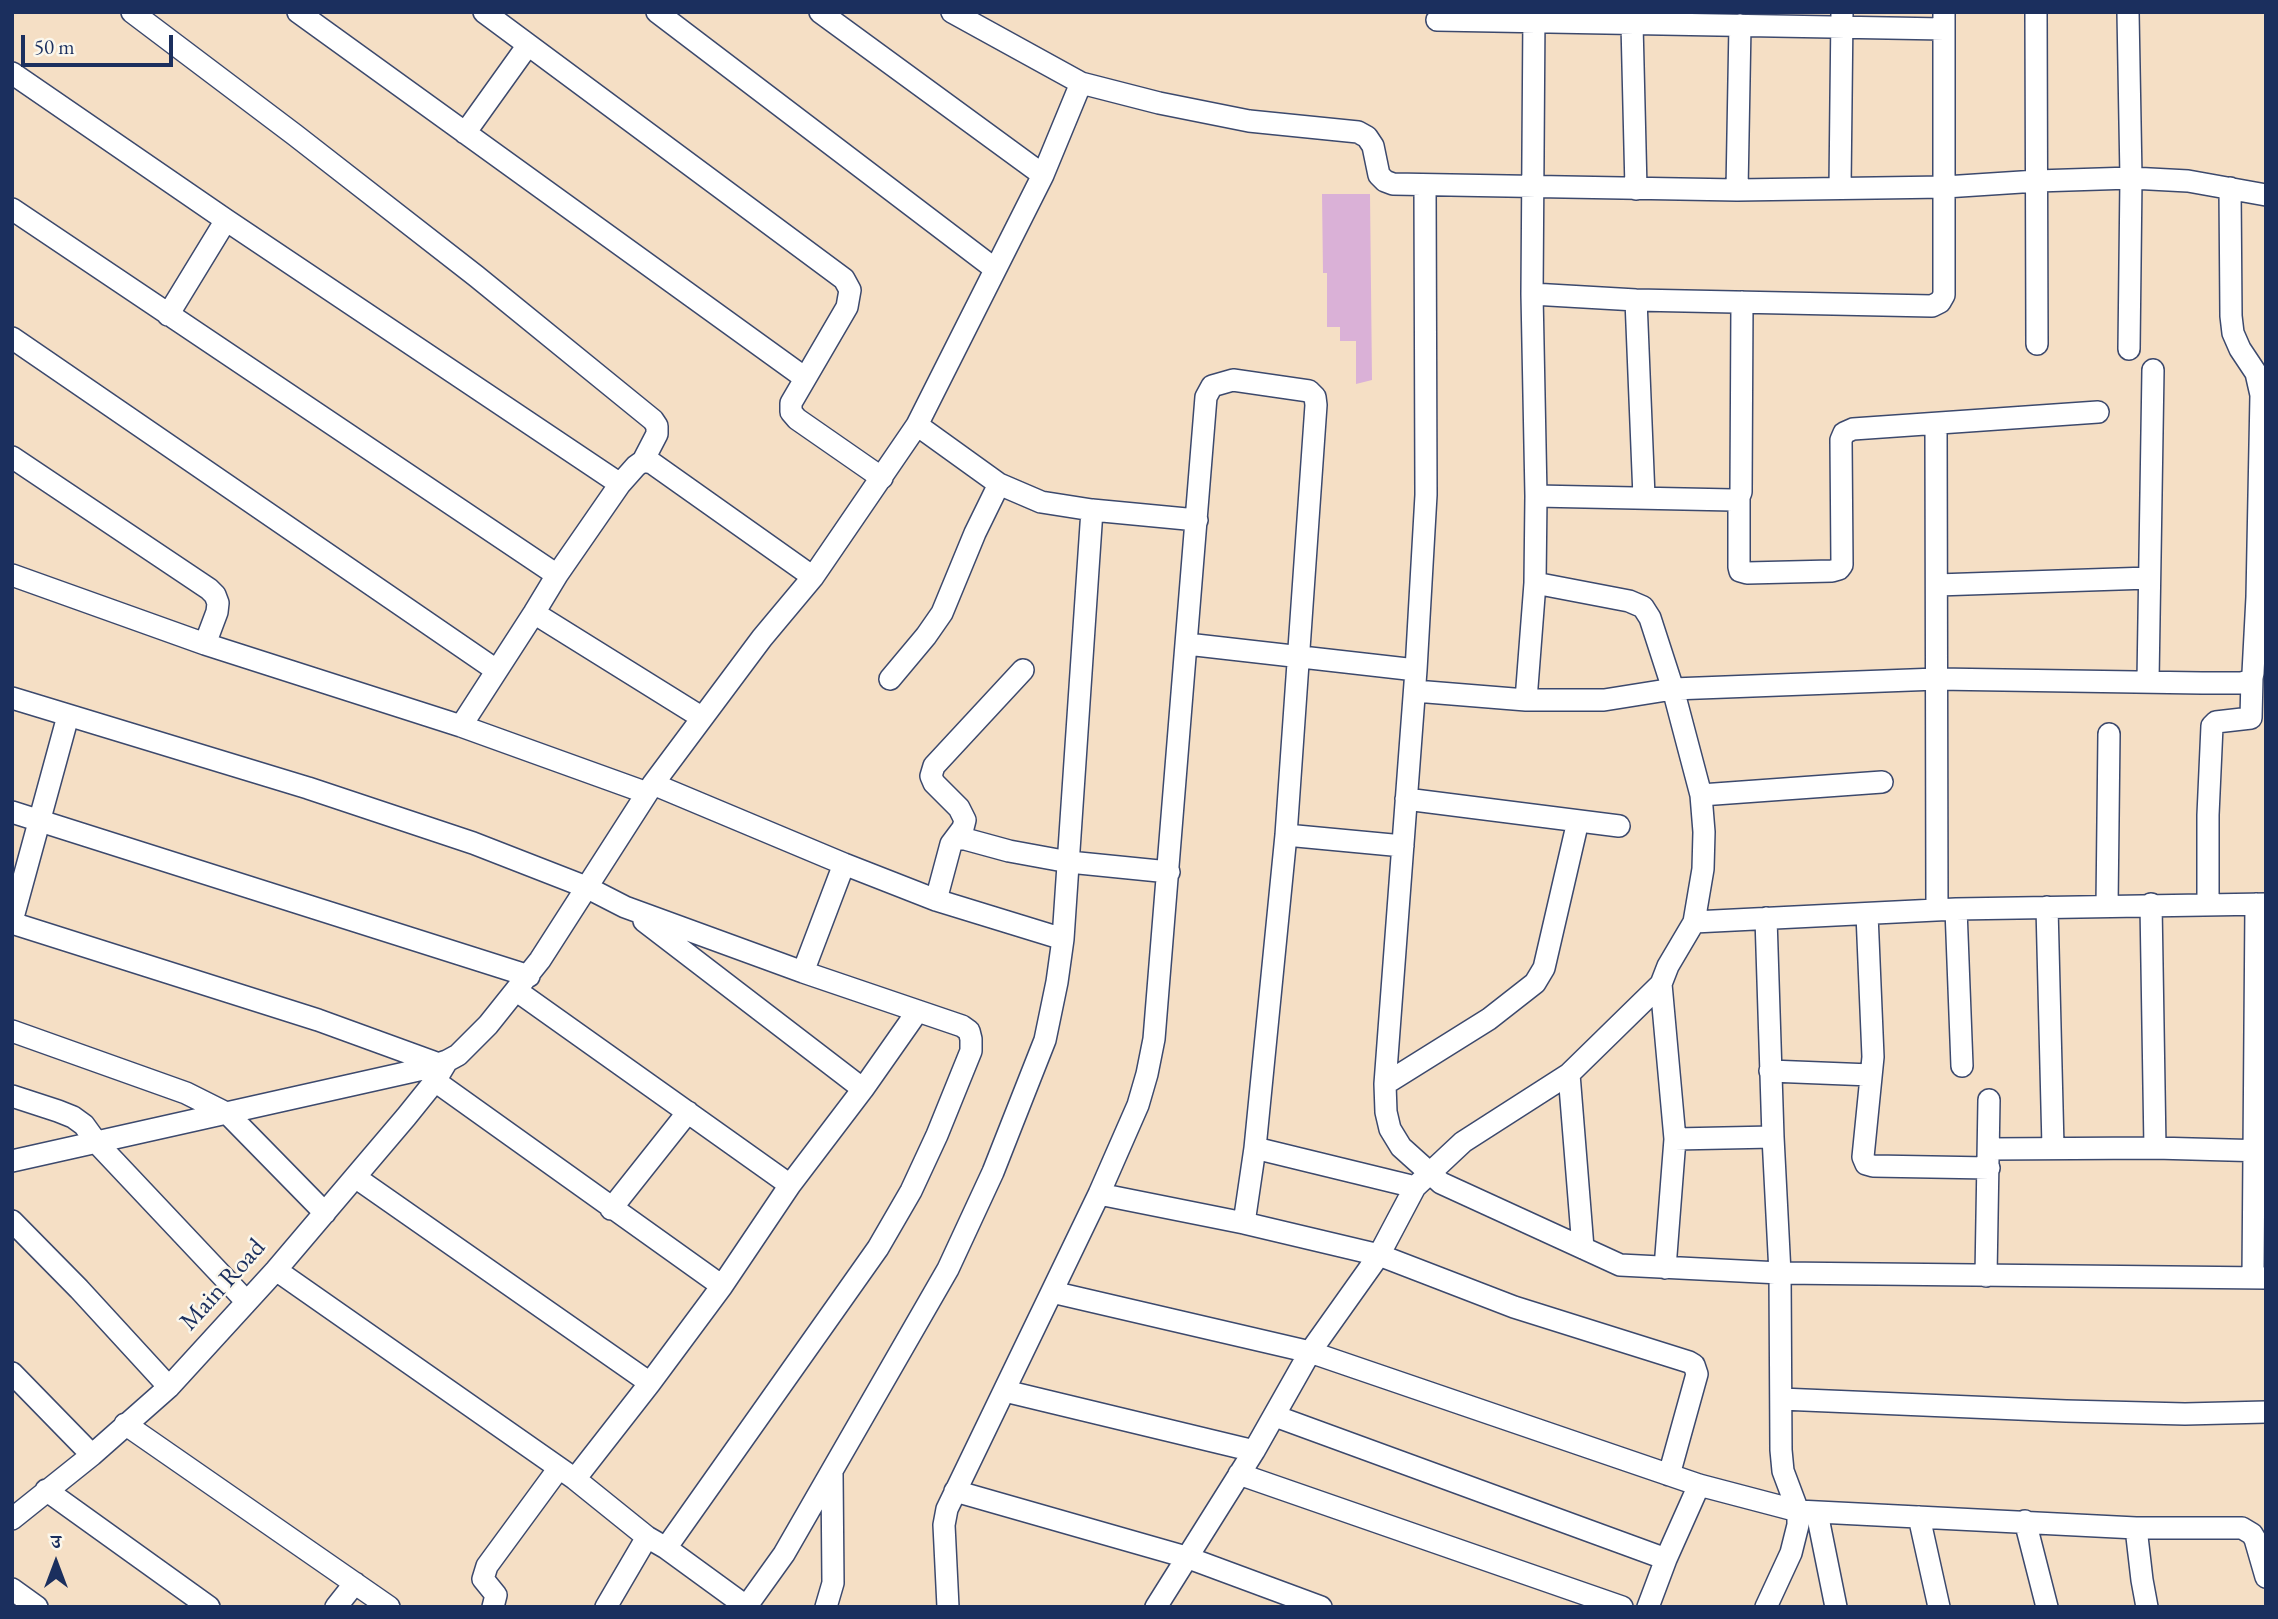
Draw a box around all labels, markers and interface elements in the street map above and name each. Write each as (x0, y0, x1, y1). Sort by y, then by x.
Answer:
scale bar (24, 21, 177, 65)
text: 50 m (34, 33, 75, 60)
street label: Main Road (174, 1233, 272, 1337)
north arrow (21, 1528, 91, 1598)
text: उ (51, 1529, 61, 1554)

